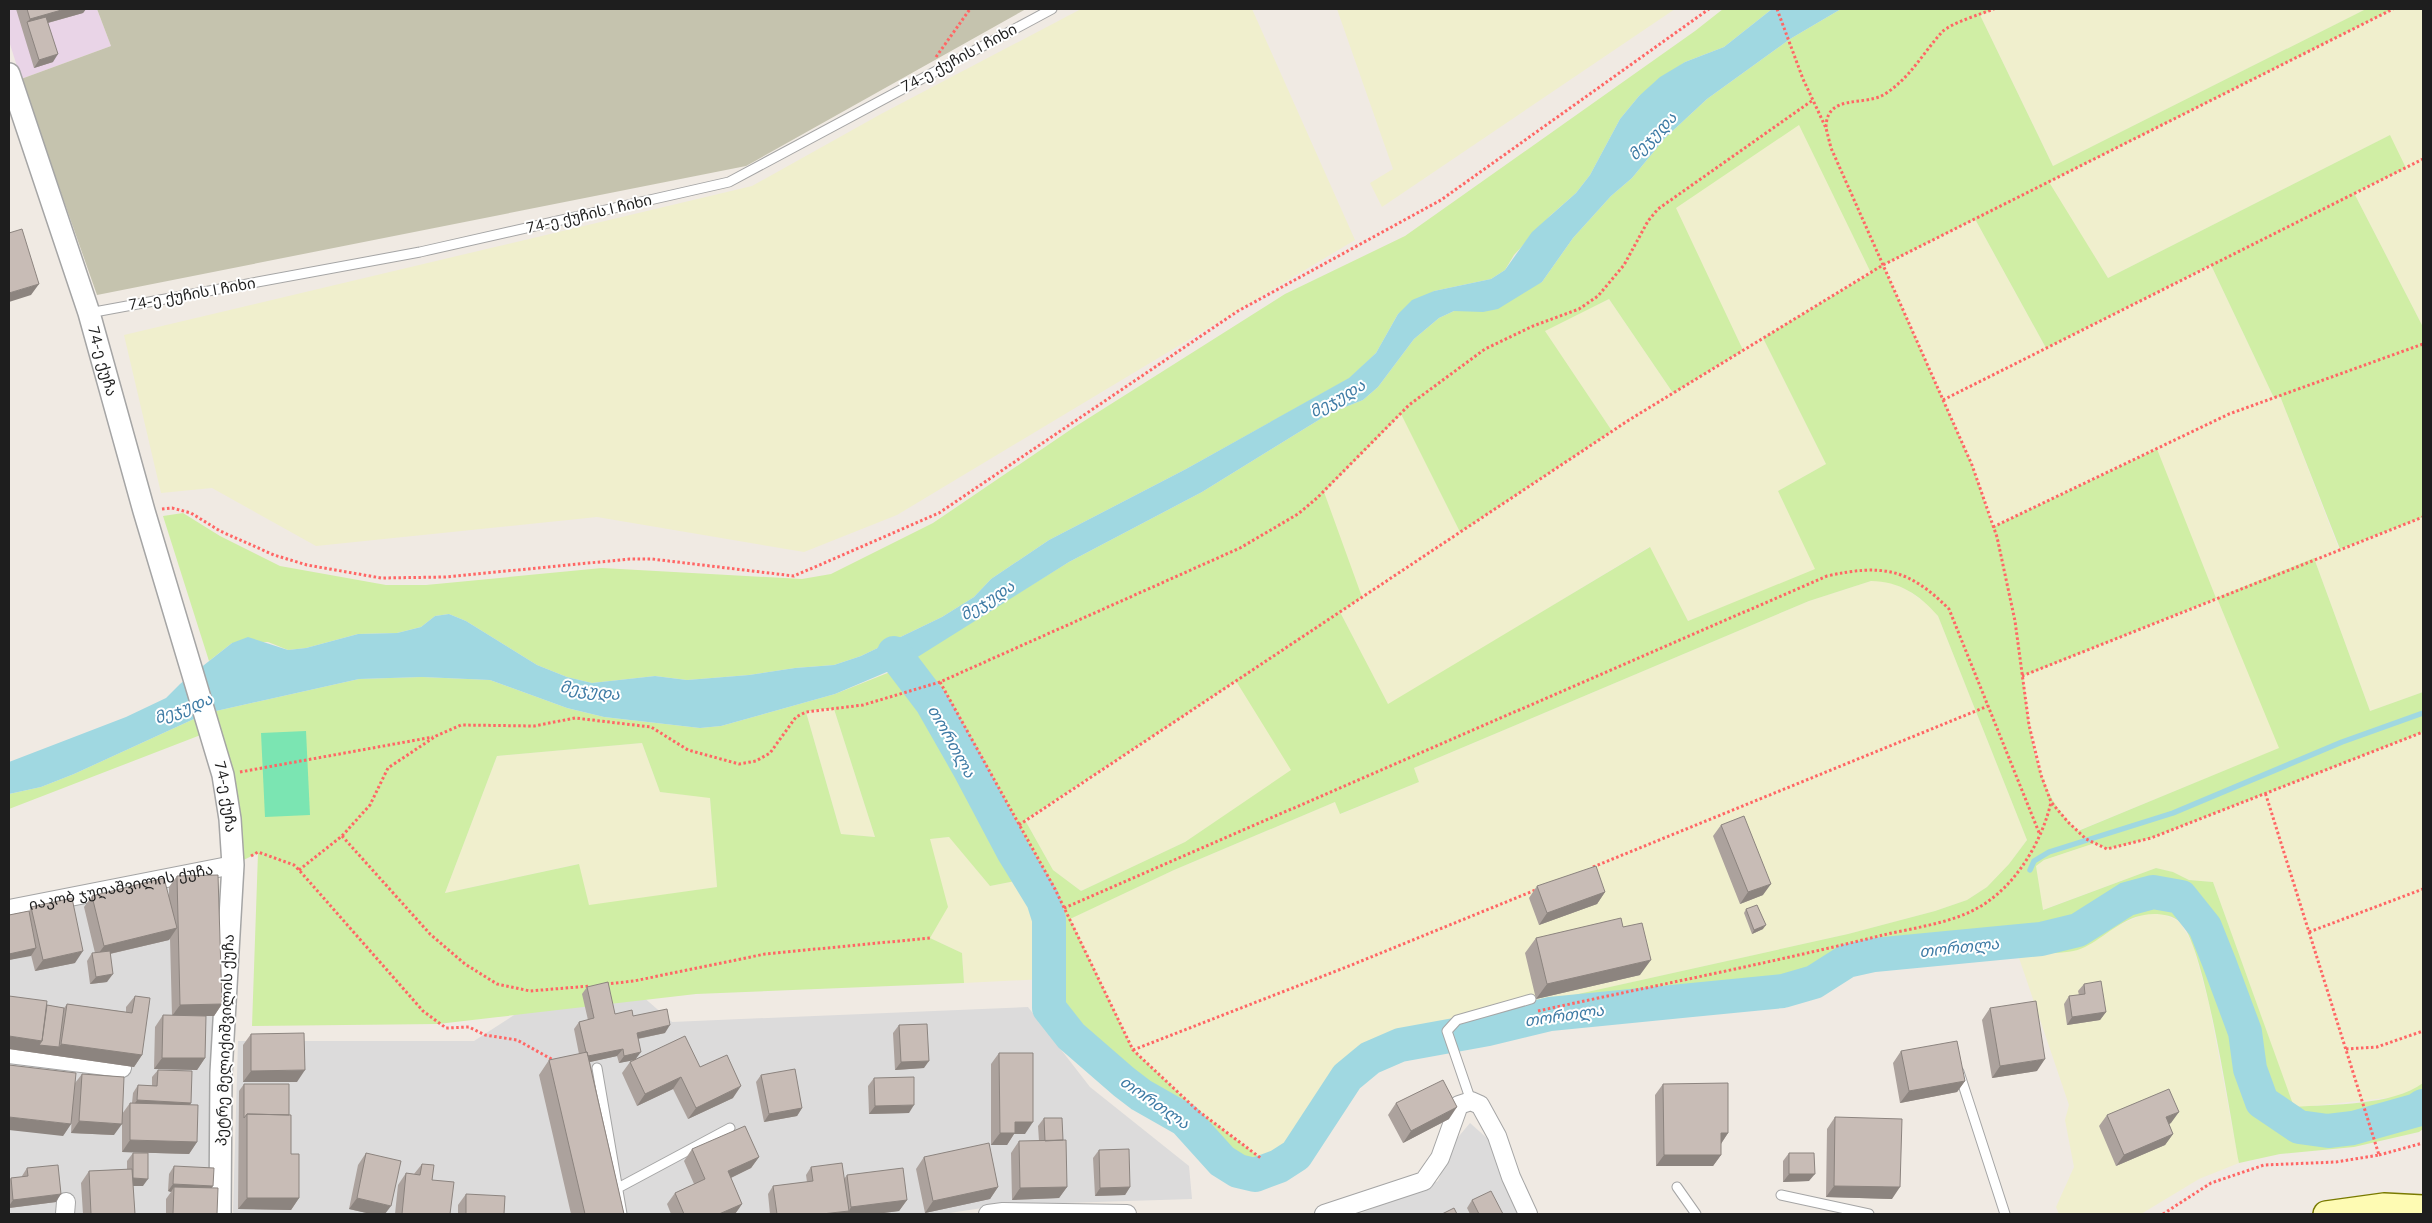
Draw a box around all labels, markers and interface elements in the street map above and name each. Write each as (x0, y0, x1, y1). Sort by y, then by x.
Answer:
street label: 74-ე ქუჩის I ჩიხი (898, 19, 1020, 96)
water label: მეჯუდა (1624, 107, 1681, 164)
street label: 74-ე ქუჩის I ჩიხი (524, 190, 654, 237)
street label: 74-ე ქუჩის I ჩიხი (127, 273, 257, 314)
street label: 74-ე ქუჩა (84, 324, 122, 398)
water label: მეჯუდა (1306, 375, 1368, 421)
water label: მეჯუდა (956, 575, 1018, 624)
water label: მეჯუდა (559, 676, 622, 704)
water label: მეჯუდა (151, 688, 215, 728)
water label: თორთლა (924, 701, 980, 781)
street label: 74-ე ქუჩა (210, 758, 241, 833)
street label: იაკობ ჯუღაშვილის ქუჩა (27, 859, 215, 914)
water label: თორთლა (1918, 933, 2000, 961)
street label: პეტრე მელიქიშვილის ქუჩა (211, 934, 238, 1146)
water label: თორთლა (1523, 999, 1605, 1030)
water label: თორთლა (1116, 1071, 1194, 1133)

